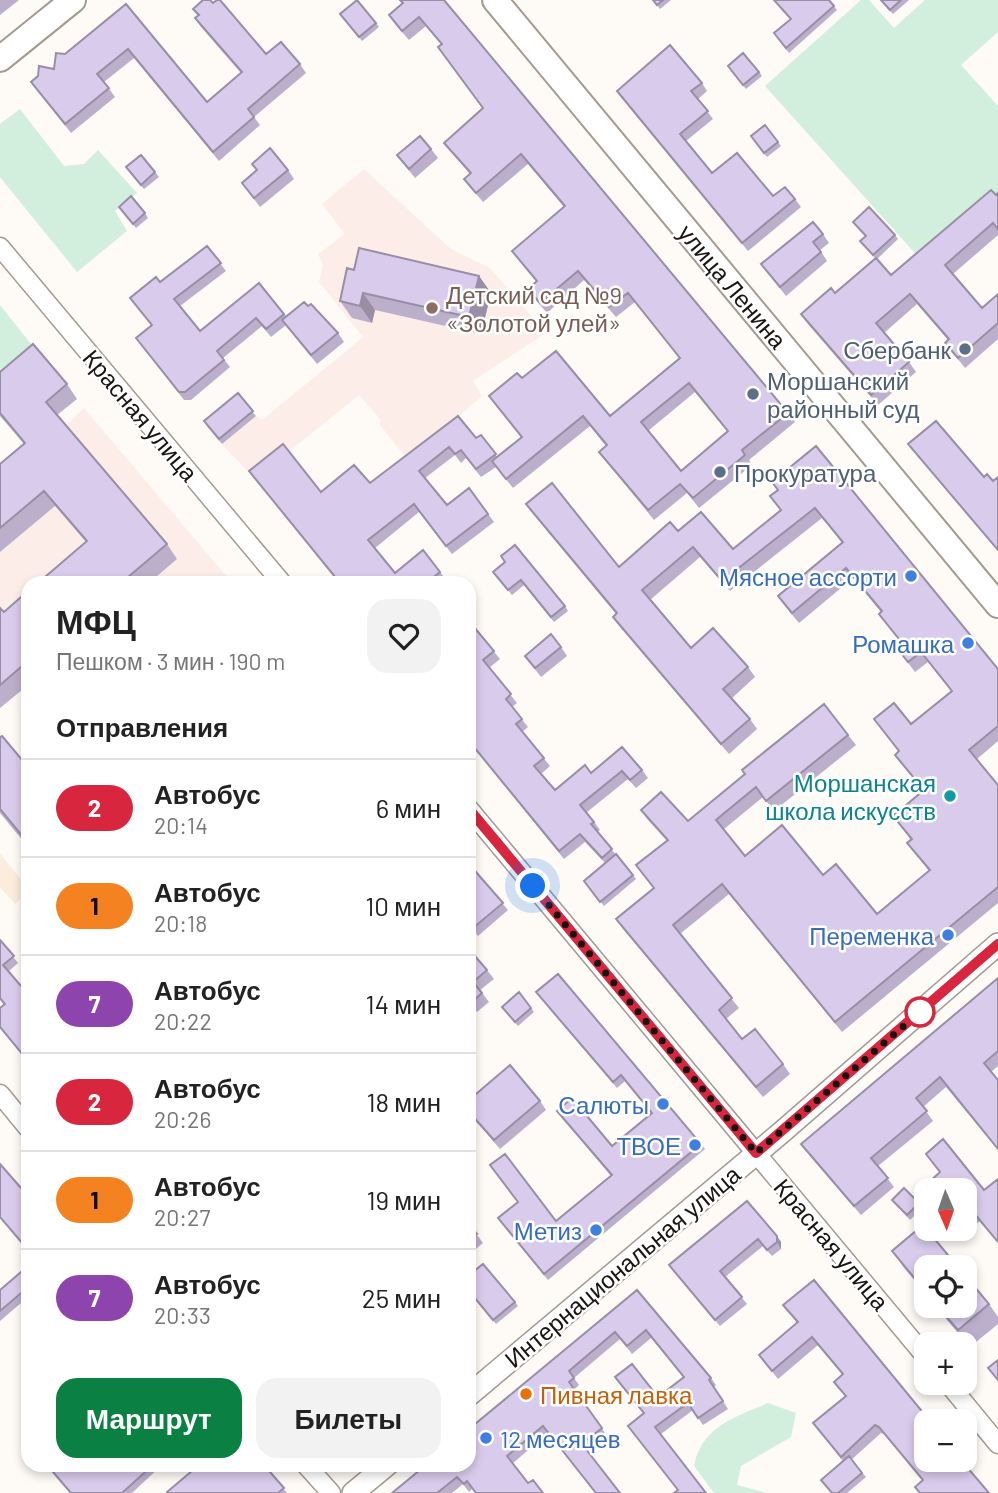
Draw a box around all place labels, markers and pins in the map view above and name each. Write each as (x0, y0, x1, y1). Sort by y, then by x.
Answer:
place label: Детский сад №9 «Золотой улей» (446, 280, 622, 337)
marker: Детский сад №9 «Золотой улей» (424, 300, 440, 316)
place label: Сбербанк (843, 335, 951, 364)
marker: Сбербанк (957, 341, 973, 357)
place label: Моршанский районный суд (767, 366, 920, 423)
marker: Моршанский районный суд (745, 386, 761, 402)
place label: Прокуратура (734, 458, 877, 487)
marker: Прокуратура (712, 464, 728, 480)
place label: Мясное ассорти (719, 562, 897, 591)
marker: Мясное ассорти (903, 568, 919, 584)
place label: Ромашка (852, 629, 955, 658)
marker: Ромашка (960, 635, 976, 651)
place label: Моршанская школа искусств (765, 768, 936, 825)
marker: Моршанская школа искусств (942, 788, 958, 804)
place label: Переменка (809, 921, 935, 950)
marker: Переменка (940, 927, 956, 943)
unlabelled marker (905, 997, 935, 1027)
place label: Салюты (558, 1090, 649, 1119)
marker: Салюты (655, 1096, 671, 1112)
place label: ТВОЕ (616, 1131, 681, 1160)
marker: ТВОЕ (687, 1137, 703, 1153)
place label: Метиз (514, 1216, 582, 1245)
marker: Метиз (588, 1222, 604, 1238)
place label: Пивная лавка (540, 1380, 693, 1409)
marker: Пивная лавка (518, 1386, 534, 1402)
place label: 12 месяцев (500, 1424, 620, 1453)
marker: 12 месяцев (478, 1430, 494, 1446)

